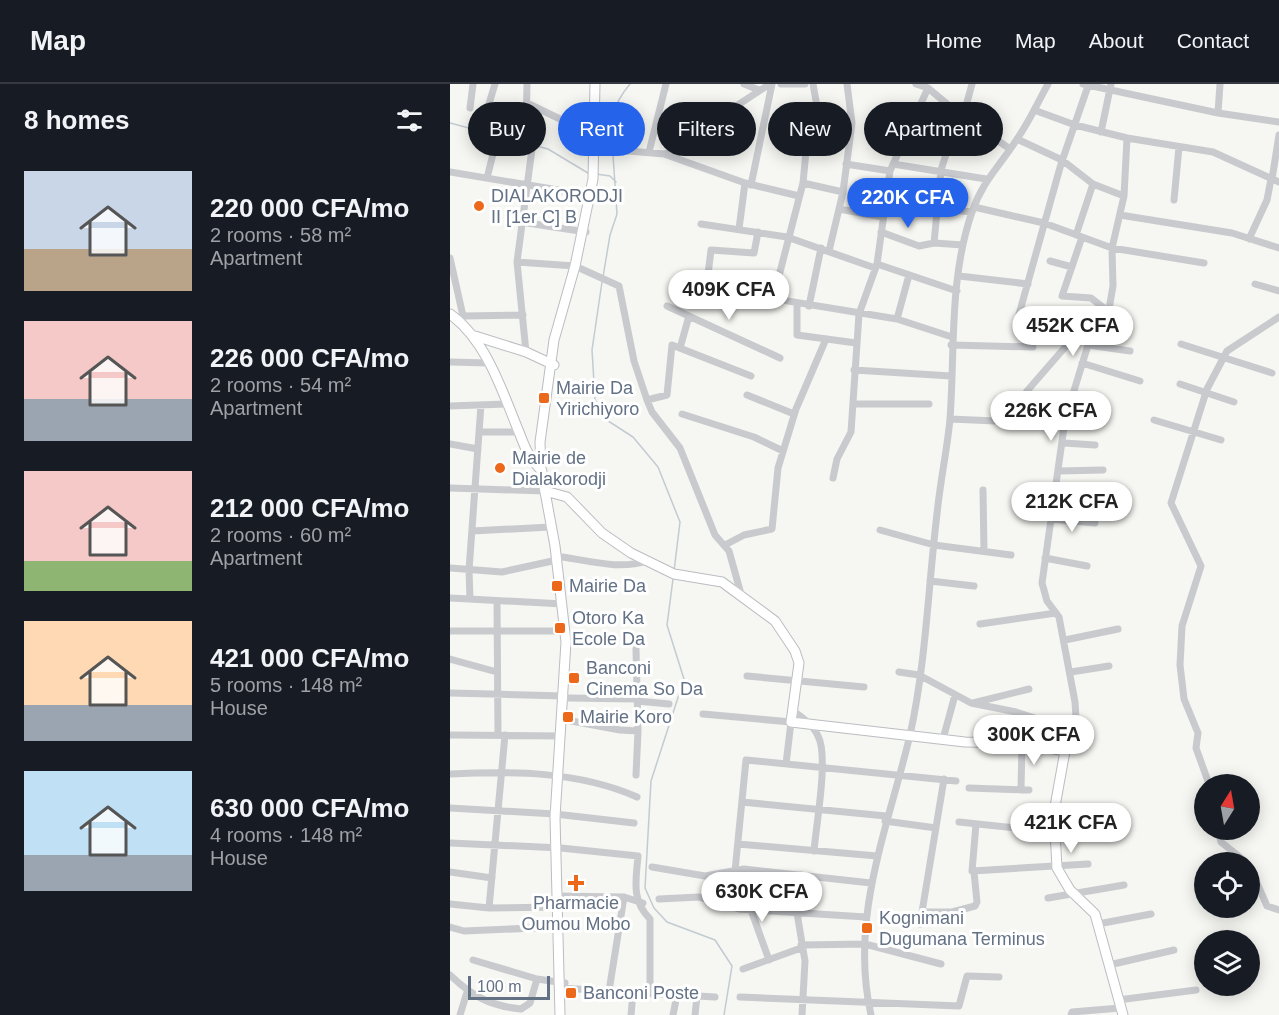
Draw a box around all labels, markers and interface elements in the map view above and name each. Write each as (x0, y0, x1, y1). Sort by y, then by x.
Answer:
text: Map (30, 25, 86, 56)
text: Home (926, 29, 982, 52)
text: Map (1015, 29, 1056, 52)
text: About (1089, 29, 1144, 52)
text: Contact (1177, 29, 1249, 52)
chip: Buy (468, 102, 546, 156)
chip: Rent (558, 102, 645, 156)
chip: Filters (657, 102, 756, 156)
chip: New (768, 102, 852, 156)
chip: Apartment (864, 102, 1003, 156)
icon: filters (393, 104, 426, 137)
text: 8 homes (24, 105, 130, 135)
pin: 220K CFA (846, 178, 970, 229)
place label: DIALAKORODJI II [1er C] B (491, 186, 623, 227)
text: 220K CFA (861, 186, 955, 208)
text: 220 000 CFA/mo (210, 193, 409, 223)
icon: home (72, 195, 144, 267)
marker: DIALAKORODJI II [1er C] B (472, 199, 486, 213)
text: 2 rooms · 58 m² (210, 224, 351, 246)
text: Apartment (210, 247, 302, 269)
pin: 409K CFA (667, 270, 791, 321)
text: 409K CFA (682, 278, 776, 300)
pin: 452K CFA (1011, 306, 1135, 357)
text: 452K CFA (1026, 314, 1120, 336)
text: 226 000 CFA/mo (210, 343, 409, 373)
icon: home (72, 345, 144, 417)
text: 2 rooms · 54 m² (210, 374, 351, 396)
place label: Mairie Da Yirichiyoro (556, 378, 639, 419)
marker: Mairie Da Yirichiyoro (537, 391, 551, 405)
pin: 226K CFA (989, 391, 1113, 442)
text: Apartment (210, 397, 302, 419)
text: 226K CFA (1004, 399, 1098, 421)
place label: Mairie de Dialakorodji (512, 448, 606, 489)
marker: Mairie de Dialakorodji (493, 461, 507, 475)
pin: 212K CFA (1010, 482, 1134, 533)
text: 212K CFA (1025, 490, 1119, 512)
text: 212 000 CFA/mo (210, 493, 409, 523)
icon: home (72, 495, 144, 567)
text: 2 rooms · 60 m² (210, 524, 351, 546)
text: Apartment (210, 547, 302, 569)
place label: Mairie Da (569, 576, 647, 596)
marker: Mairie Da (550, 579, 564, 593)
place label: Otoro Ka Ecole Da (572, 608, 646, 649)
marker: Otoro Ka Ecole Da (553, 621, 567, 635)
text: 421 000 CFA/mo (210, 643, 409, 673)
icon: home (72, 645, 144, 717)
place label: Banconi Cinema So Da (586, 658, 704, 699)
marker: Banconi Cinema So Da (567, 671, 581, 685)
text: 5 rooms · 148 m² (210, 674, 362, 696)
text: House (210, 697, 268, 719)
place label: Mairie Koro (580, 707, 672, 727)
marker: Mairie Koro (561, 710, 575, 724)
pin: 300K CFA (972, 715, 1096, 766)
text: 300K CFA (987, 723, 1081, 745)
north arrow (1194, 774, 1260, 840)
map controls (1194, 774, 1260, 996)
text: 630 000 CFA/mo (210, 793, 409, 823)
icon: home (72, 795, 144, 867)
pin: 421K CFA (1009, 803, 1133, 854)
text: 421K CFA (1024, 811, 1118, 833)
text: 4 rooms · 148 m² (210, 824, 362, 846)
text: House (210, 847, 268, 869)
button: locate (1194, 852, 1260, 918)
pin: 630K CFA (700, 872, 824, 923)
marker: Pharmacie Oumou Mobo (569, 876, 583, 890)
text: 630K CFA (715, 880, 809, 902)
place label: Pharmacie Oumou Mobo (521, 893, 631, 934)
place label: Kognimani Dugumana Terminus (879, 908, 1045, 949)
marker: Kognimani Dugumana Terminus (860, 921, 874, 935)
button: layers (1194, 930, 1260, 996)
scale bar (468, 973, 550, 1000)
text: 100 m (477, 978, 521, 995)
place label: Banconi Poste (583, 983, 699, 1003)
marker: Banconi Poste (564, 986, 578, 1000)

